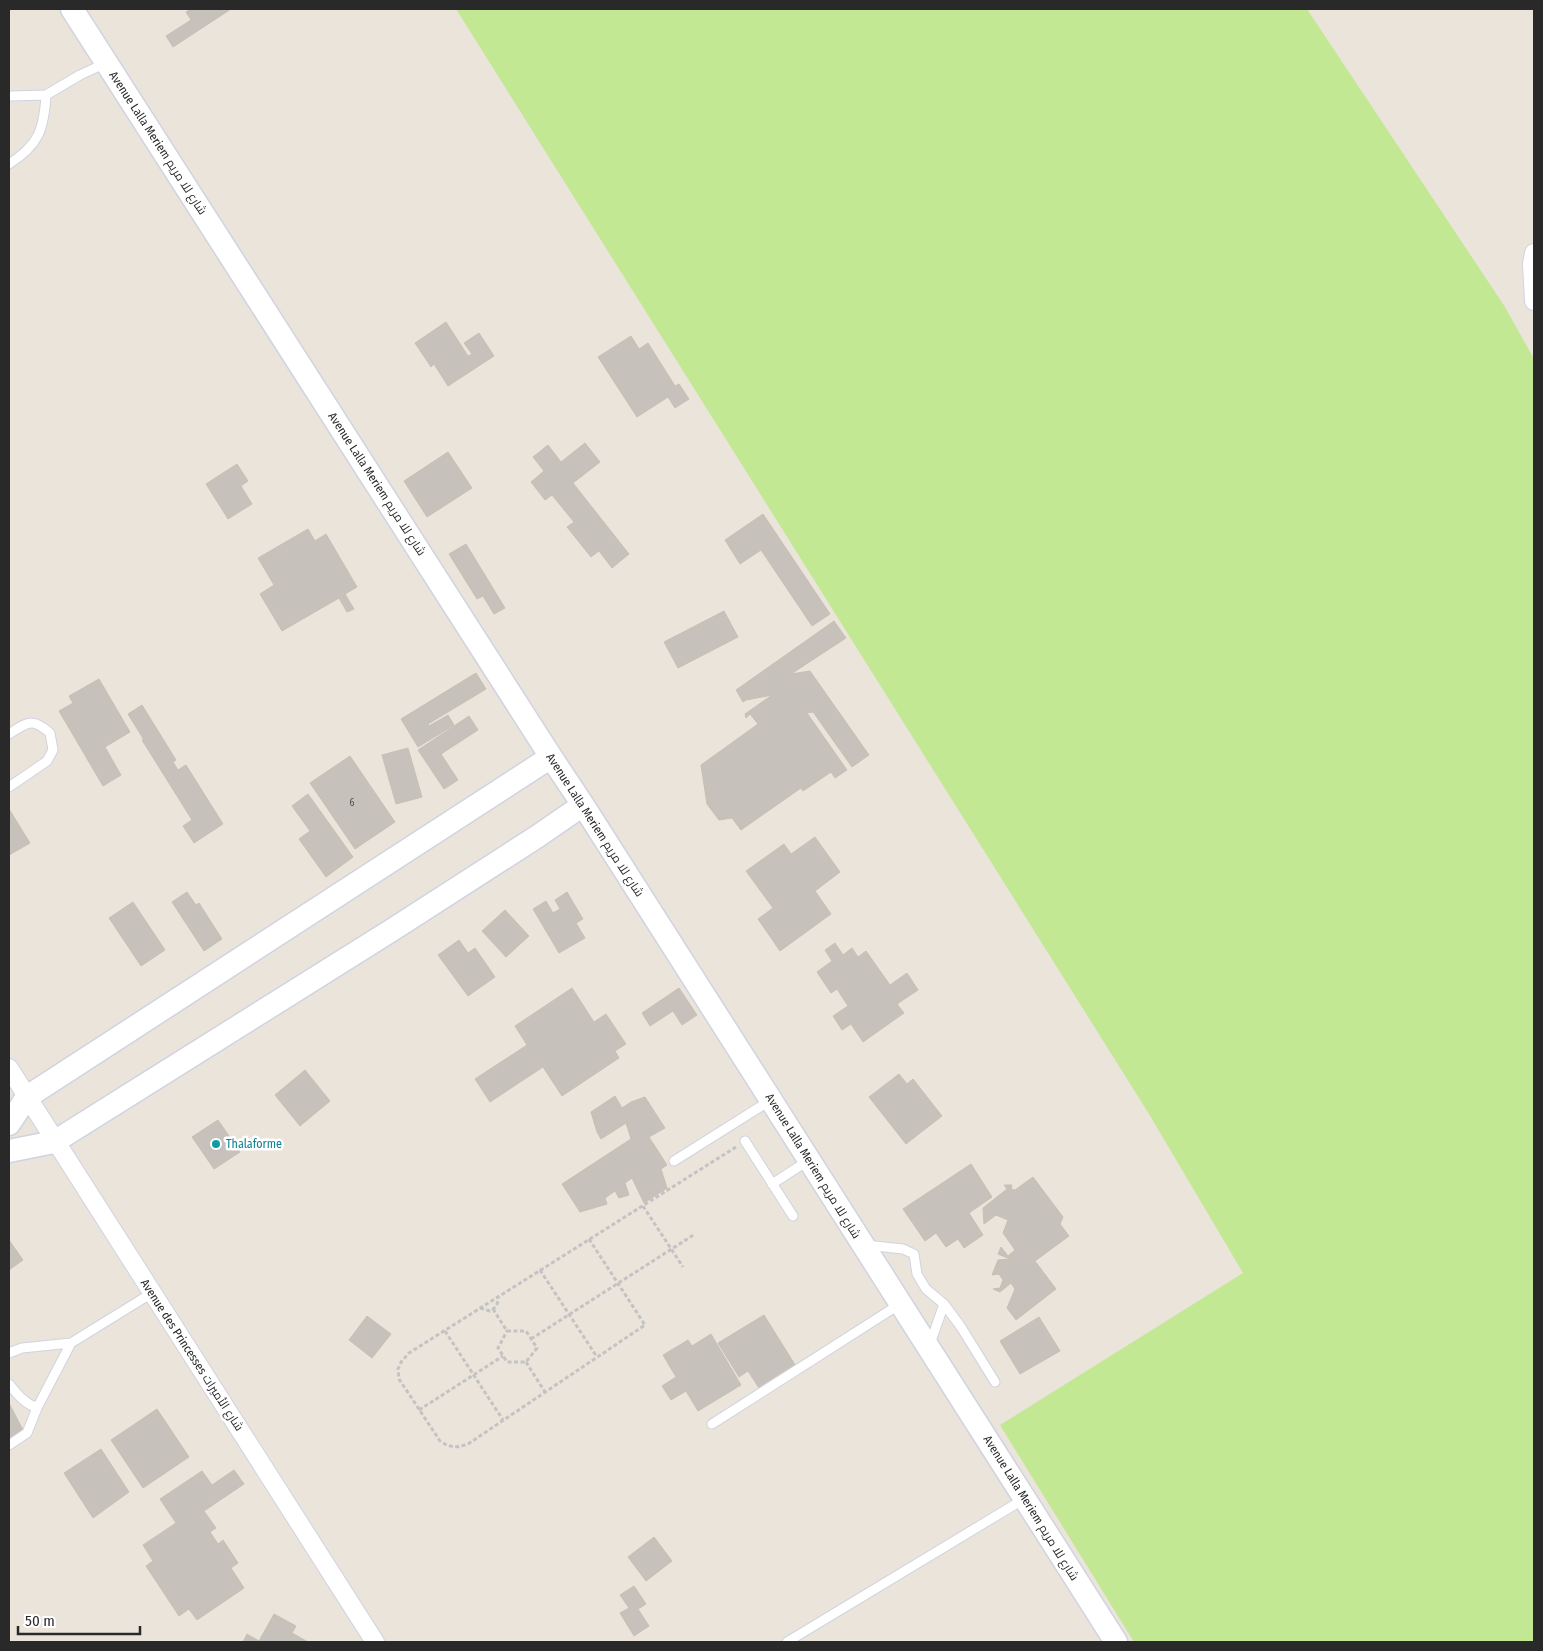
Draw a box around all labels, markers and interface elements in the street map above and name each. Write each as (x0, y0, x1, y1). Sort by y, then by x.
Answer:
street label: Avenue Lalla Meriem شارع للا مريم (106, 69, 210, 218)
street label: Avenue Lalla Meriem شارع للا مريم (325, 410, 429, 559)
street label: Avenue Lalla Meriem شارع للا مريم (543, 751, 647, 900)
house number: 6 (350, 797, 355, 809)
street label: Avenue Lalla Meriem شارع للا مريم (762, 1091, 864, 1242)
place label: Thalaforme (226, 1137, 282, 1151)
marker: Thalaforme (210, 1138, 222, 1150)
street label: Avenue des Princesses شارع الأميرات (137, 1276, 246, 1434)
street label: Avenue Lalla Meriem شارع للا مريم (980, 1433, 1082, 1584)
scale bar (18, 1604, 140, 1636)
text: 50 m (25, 1612, 55, 1630)

